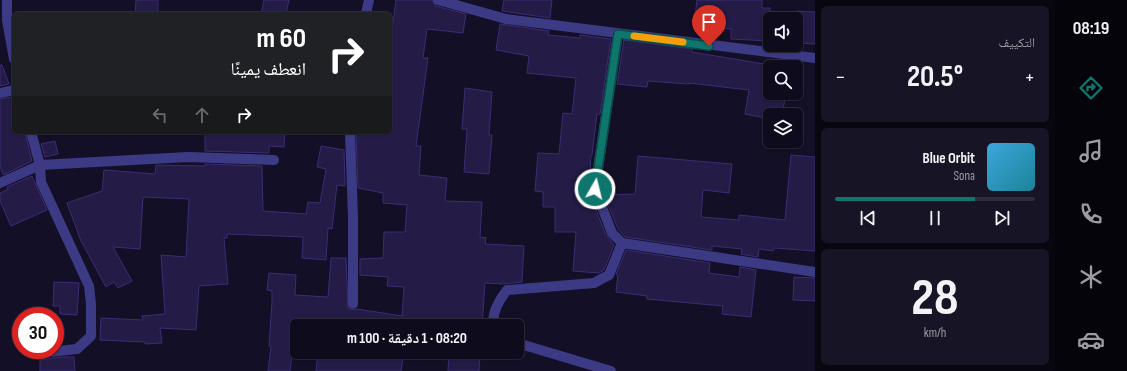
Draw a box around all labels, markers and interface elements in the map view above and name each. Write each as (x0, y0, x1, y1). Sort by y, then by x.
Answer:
pin (692, 5, 726, 46)
icon: arrive (698, 11, 720, 33)
map controls (763, 12, 803, 148)
button: sound (763, 12, 803, 52)
text: 08:19 (1073, 18, 1109, 39)
text: 60 m (257, 22, 306, 55)
icon: right (320, 28, 372, 80)
text: التكييف (999, 35, 1035, 51)
text: انعطف يمينًا (231, 59, 306, 80)
text: 20.5° (907, 59, 963, 95)
button: search (763, 60, 803, 100)
text: − (835, 64, 846, 91)
text: + (1024, 64, 1035, 91)
icon: directions (1077, 74, 1105, 102)
icon: left (149, 104, 171, 126)
icon: ahead (191, 104, 213, 126)
icon: right (233, 104, 255, 126)
button: layers (763, 108, 803, 148)
icon: music (1077, 137, 1105, 165)
text: Blue Orbit (923, 149, 975, 168)
position arrow (574, 168, 616, 210)
text: Sona (953, 168, 975, 184)
icon: phone (1077, 200, 1105, 228)
icon: previous (857, 207, 879, 229)
icon: pause (924, 207, 946, 229)
icon: next (991, 207, 1013, 229)
icon: climate (1077, 263, 1105, 291)
text: 28 (911, 267, 959, 330)
speed limit sign: 30 (12, 307, 64, 359)
text: km/h (924, 325, 946, 341)
icon: car (1077, 326, 1105, 354)
text: 08:20 · 1 دقيقة · 100 m (347, 329, 467, 348)

